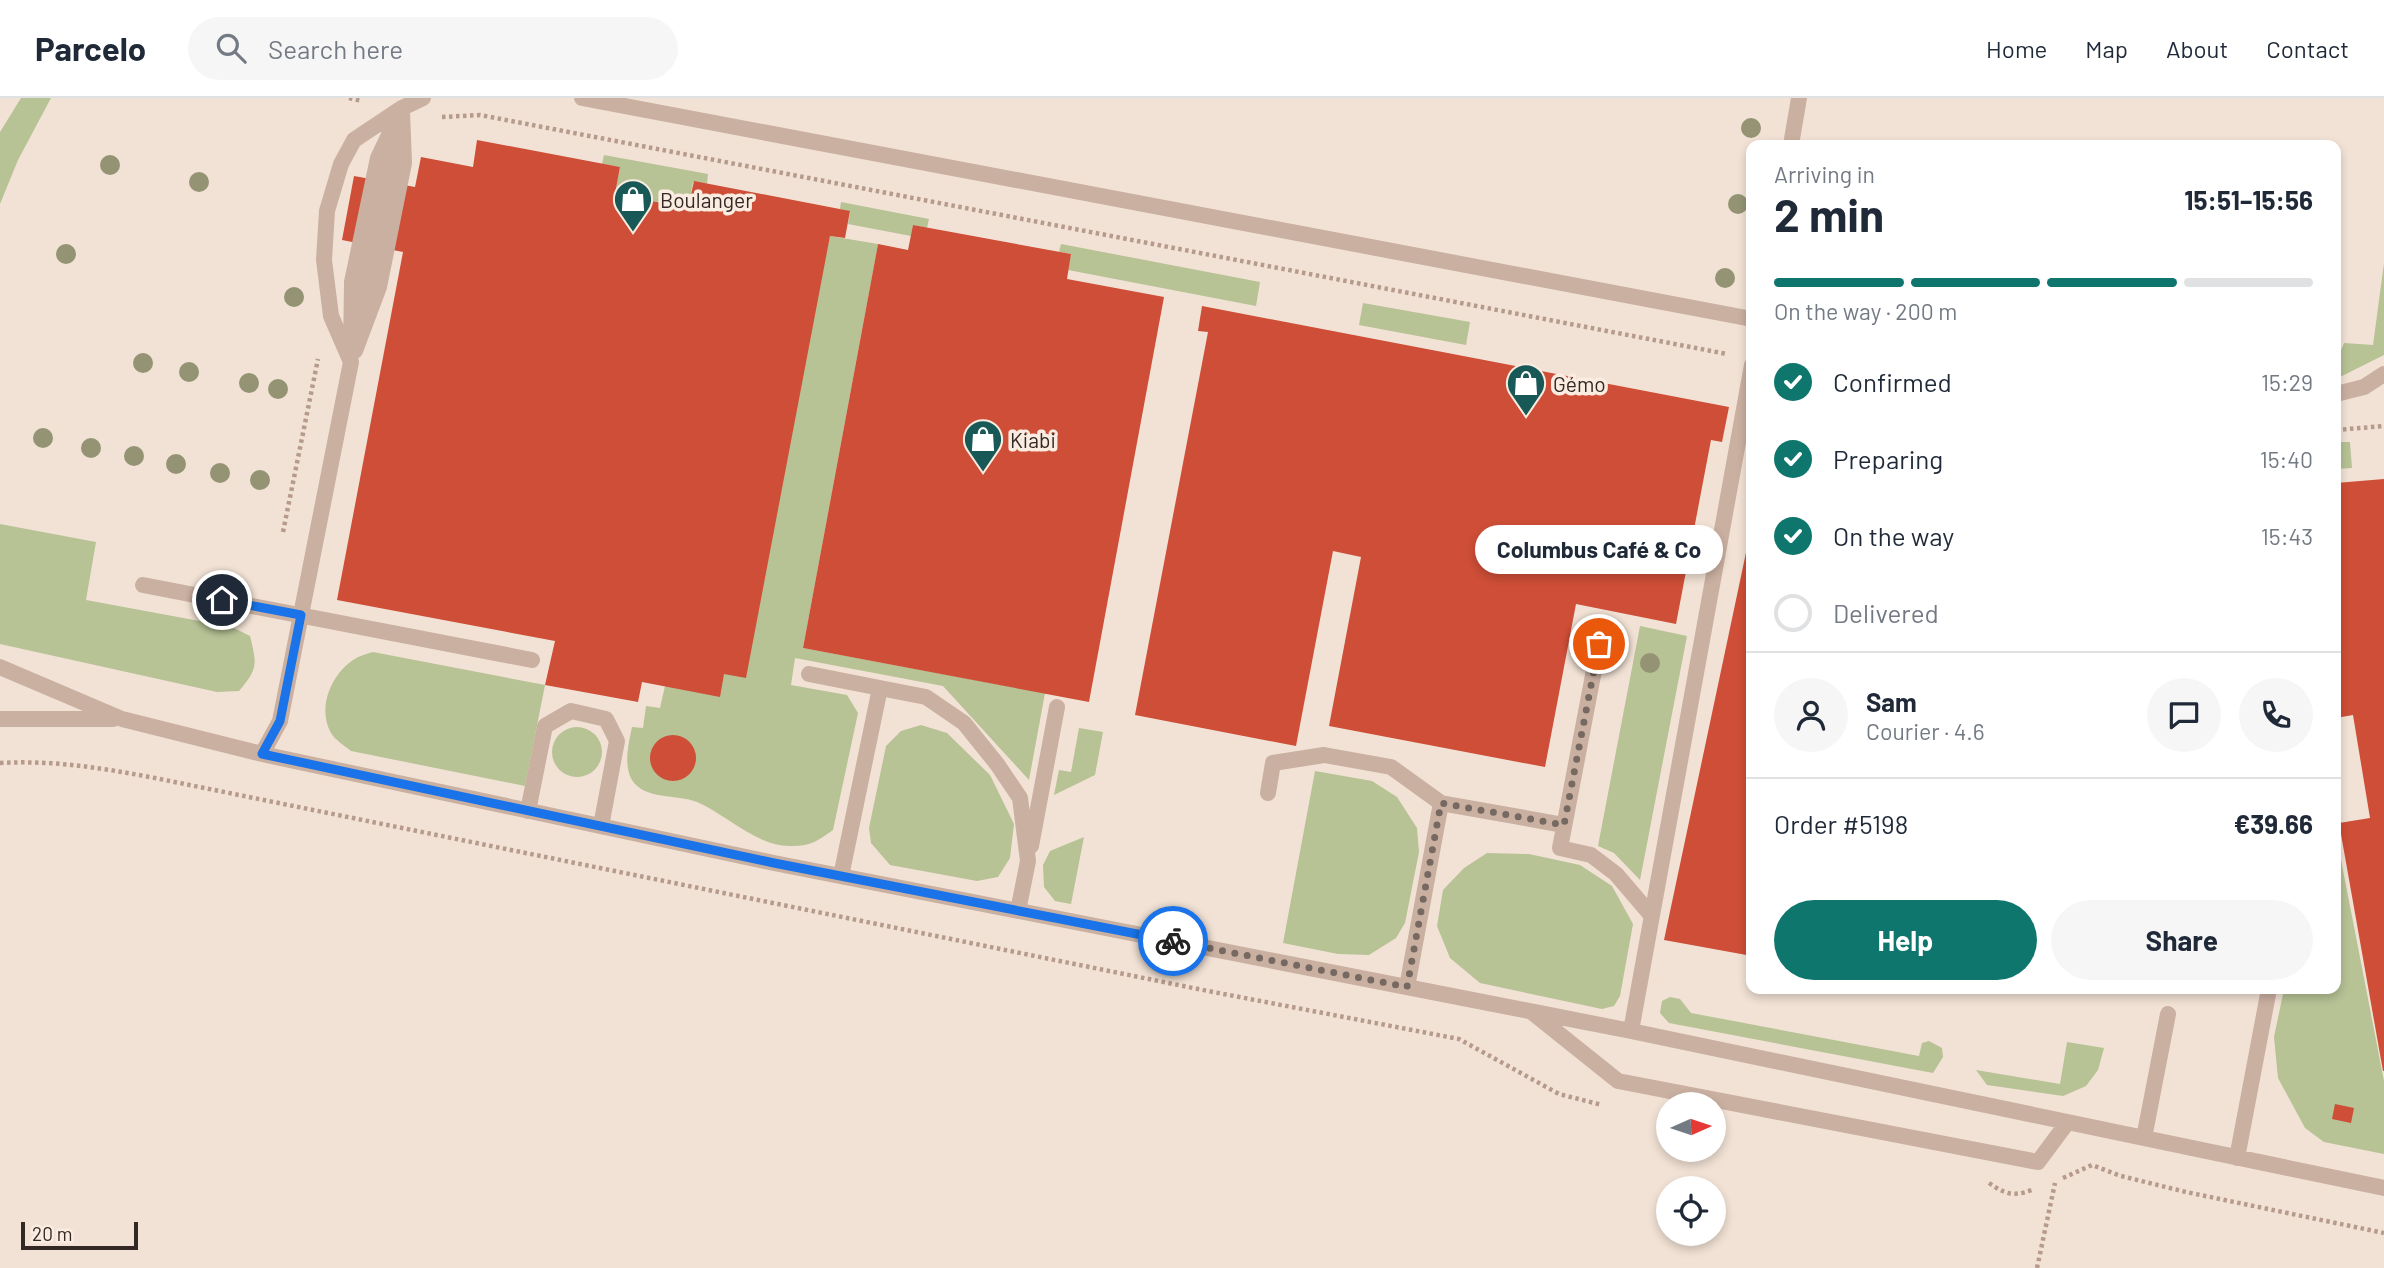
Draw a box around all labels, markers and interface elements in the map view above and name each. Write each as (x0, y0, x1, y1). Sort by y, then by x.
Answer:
search box (188, 17, 678, 80)
text: Parcelo (35, 28, 146, 68)
icon: search (212, 29, 250, 67)
text: Search here (268, 33, 403, 64)
text: Home (1986, 34, 2047, 63)
text: Map (2085, 34, 2128, 63)
text: About (2166, 34, 2228, 63)
text: Contact (2266, 34, 2349, 63)
text: Arriving in (1774, 160, 1875, 188)
shop icon: Boulanger (612, 178, 654, 233)
text: 15:51–15:56 (2184, 184, 2313, 215)
text: 2 min (1774, 186, 1884, 241)
place label: Boulanger (660, 187, 753, 212)
text: On the way · 200 m (1774, 297, 1957, 325)
shop icon: Gémo (1505, 362, 1547, 417)
icon: check (1774, 363, 1812, 401)
text: Confirmed (1833, 366, 1952, 397)
text: 15:29 (2261, 368, 2313, 396)
place label: Gémo (1553, 371, 1606, 396)
shop icon: Kiabi (962, 418, 1004, 473)
place label: Kiabi (1010, 427, 1056, 452)
icon: check (1774, 440, 1812, 478)
text: Preparing (1833, 443, 1943, 474)
text: 15:40 (2260, 445, 2313, 473)
icon: check (1774, 517, 1812, 555)
text: On the way (1833, 520, 1954, 551)
text: 15:43 (2261, 522, 2313, 550)
callout: Columbus Café & Co (1475, 525, 1723, 574)
text: Columbus Café & Co (1497, 535, 1701, 563)
pin (192, 570, 252, 630)
icon: home (203, 581, 241, 619)
text: Delivered (1833, 597, 1939, 628)
pin (1569, 614, 1629, 674)
icon: bag (1580, 625, 1618, 663)
button: person (1774, 678, 1848, 752)
button: chat (2147, 678, 2221, 752)
button: phone (2239, 678, 2313, 752)
text: Sam (1866, 686, 1917, 717)
text: Courier · 4.6 (1866, 717, 1985, 745)
text: Order #5198 (1774, 808, 1908, 839)
text: €39.66 (2234, 808, 2313, 839)
button: Help (1774, 900, 2037, 980)
button: Share (2051, 900, 2313, 980)
courier (1138, 906, 1208, 976)
icon: bike (1154, 922, 1192, 960)
north arrow (1656, 1092, 1726, 1162)
map controls (1656, 1092, 1726, 1246)
button: locate (1656, 1176, 1726, 1246)
scale bar (21, 1219, 138, 1251)
text: 20 m (32, 1222, 72, 1245)

